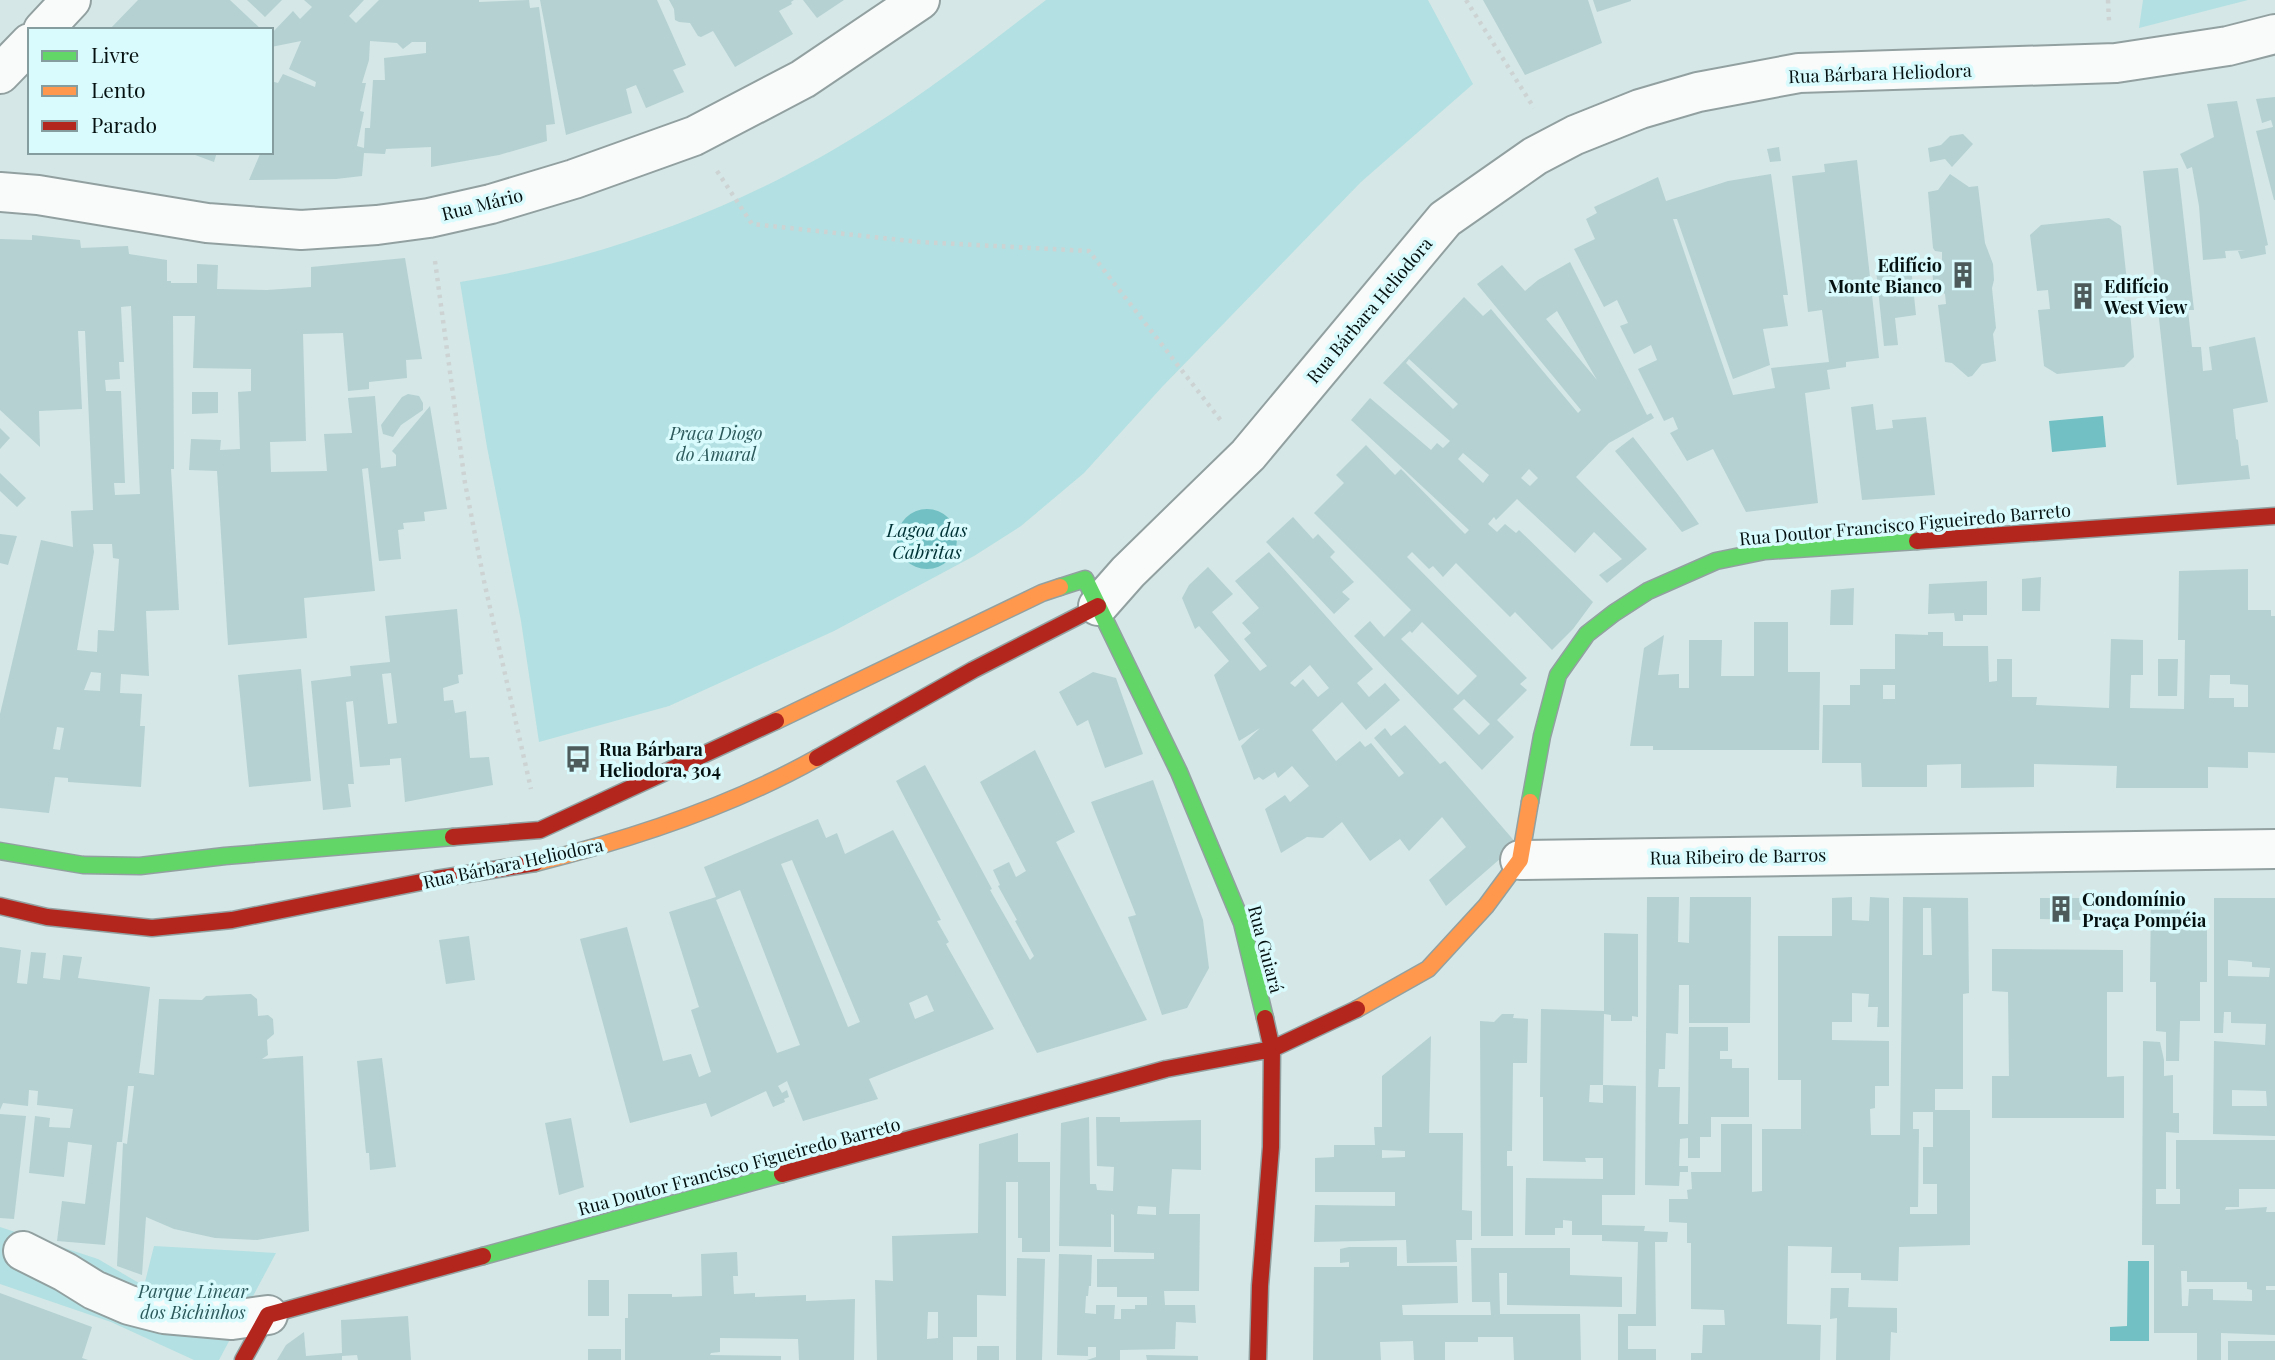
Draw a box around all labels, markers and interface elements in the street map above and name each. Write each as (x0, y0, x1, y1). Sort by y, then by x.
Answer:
legend (28, 28, 273, 154)
text: Livre (91, 40, 139, 68)
street label: Rua Bárbara Heliodora (1788, 58, 1972, 88)
text: Lento (91, 75, 145, 103)
text: Parado (91, 110, 157, 138)
street label: Rua Mário (439, 182, 525, 226)
street label: Rua Bárbara Heliodora (1301, 232, 1437, 388)
place label: Edifício Monte Bianco (1828, 253, 1942, 298)
building icon: Edifício Monte Bianco (1948, 260, 1978, 290)
place label: Edifício West View (2103, 274, 2188, 319)
building icon: Edifício West View (2068, 281, 2098, 311)
park label: Praça Diogo do Amaral (668, 421, 763, 466)
street label: Rua Doutor Francisco Figueiredo Barreto (1738, 498, 2072, 550)
water label: Lagoa das Cabritas (885, 516, 968, 564)
place label: Rua Bárbara Heliodora, 304 (599, 737, 721, 782)
bus stop icon: Rua Bárbara Heliodora, 304 (563, 744, 593, 774)
street label: Rua Bárbara Heliodora (421, 832, 605, 894)
street label: Rua Ribeiro de Barros (1649, 842, 1827, 870)
place label: Condomínio Praça Pompéia (2082, 887, 2207, 932)
building icon: Condomínio Praça Pompéia (2046, 894, 2076, 924)
street label: Rua Guiará (1243, 903, 1289, 995)
street label: Rua Doutor Francisco Figueiredo Barreto (575, 1111, 903, 1221)
park label: Parque Linear dos Bichinhos (137, 1279, 249, 1324)

